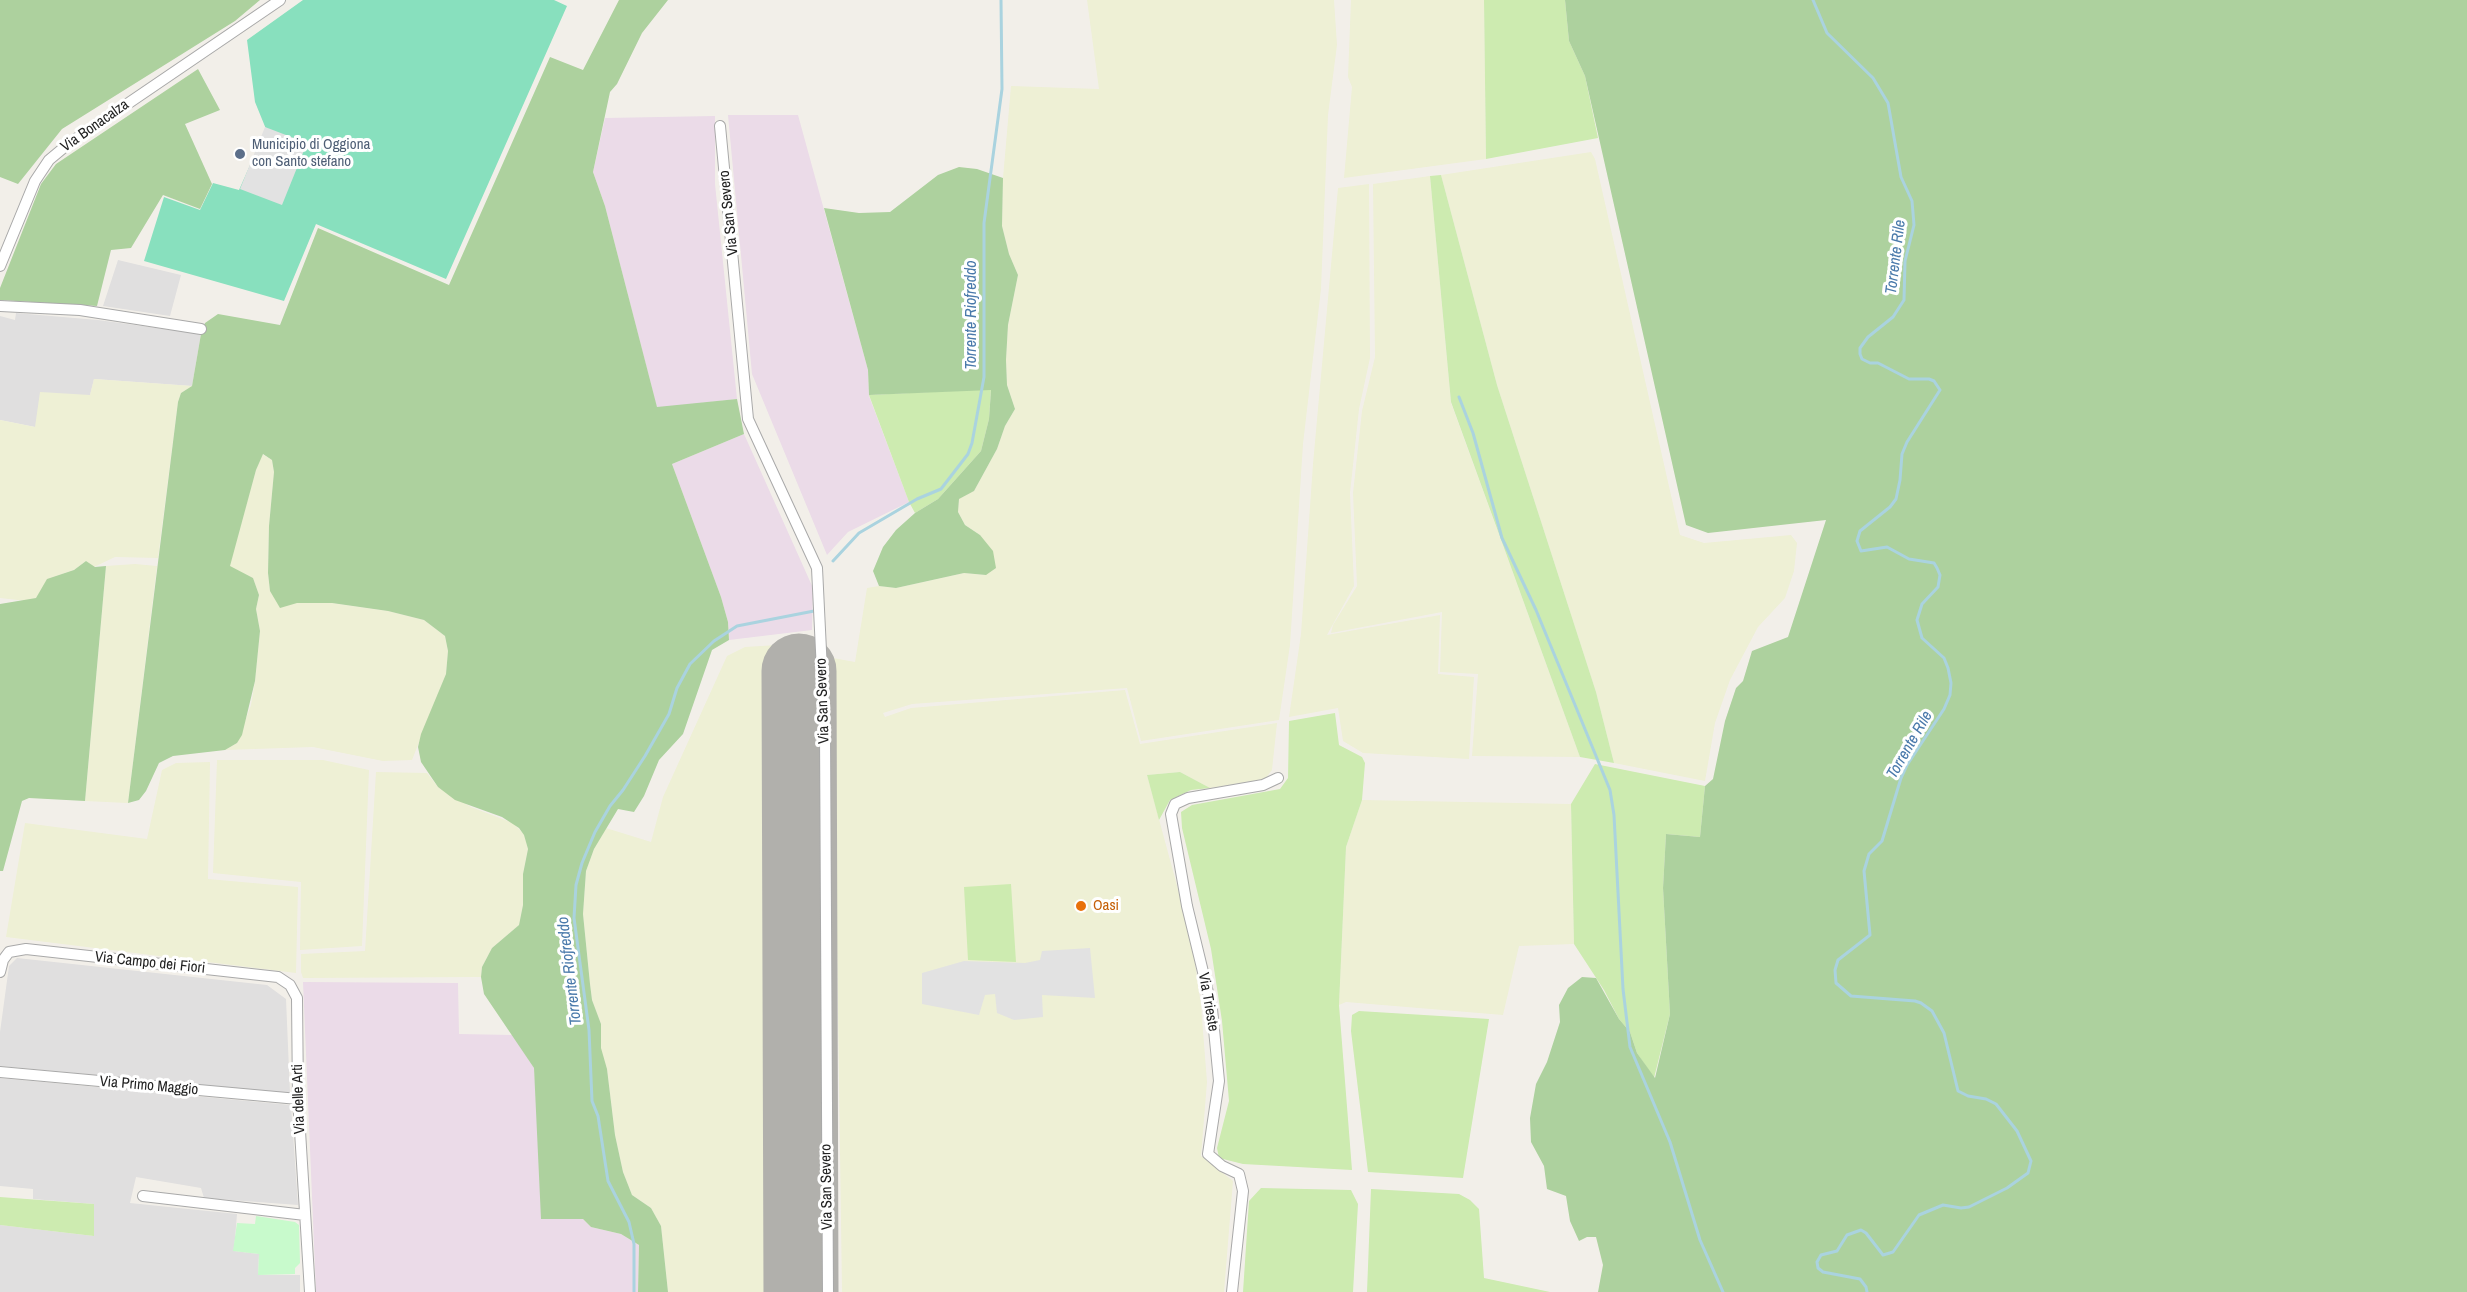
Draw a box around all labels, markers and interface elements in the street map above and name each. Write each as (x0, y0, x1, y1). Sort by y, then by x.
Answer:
street label: Via Bonacalza (57, 96, 133, 156)
place label: Municipio di Oggiona con Santo stefano (252, 136, 370, 171)
marker: Municipio di Oggiona con Santo stefano (233, 147, 247, 161)
street label: Via San Severo (716, 169, 742, 257)
water label: Torrente Rile (1882, 219, 1910, 295)
water label: Torrente Riofreddo (962, 260, 982, 370)
street label: Via San Severo (813, 658, 833, 744)
water label: Torrente Rile (1883, 708, 1937, 782)
place label: Oasi (1093, 897, 1119, 915)
marker: Oasi (1074, 899, 1088, 913)
water label: Torrente Riofreddo (554, 916, 586, 1026)
street label: Via Campo dei Fiori (94, 948, 206, 978)
street label: Via Trieste (1194, 971, 1222, 1033)
street label: Via delle Arti (289, 1064, 309, 1134)
street label: Via Primo Maggio (99, 1073, 199, 1099)
street label: Via San Severo (817, 1144, 837, 1230)

